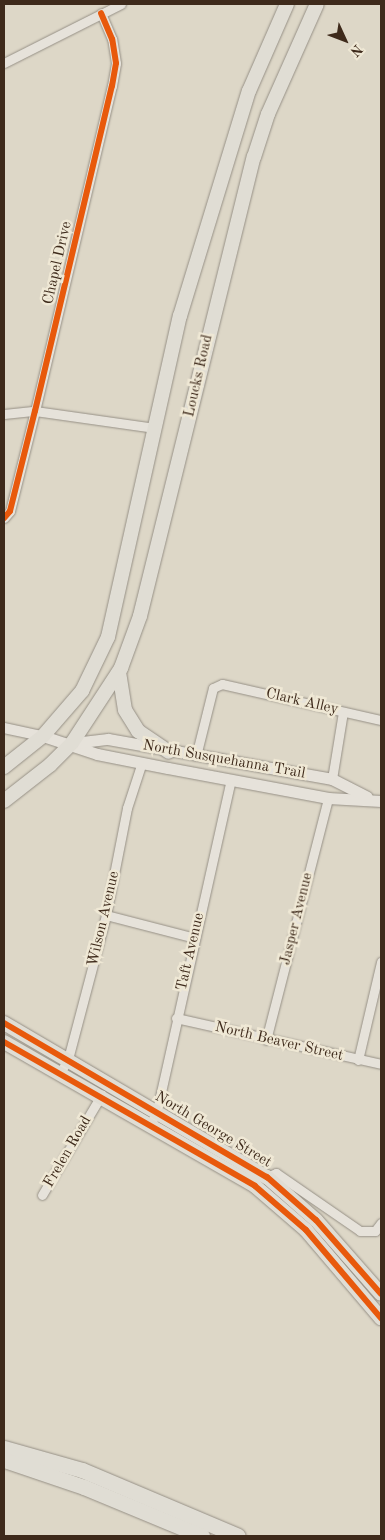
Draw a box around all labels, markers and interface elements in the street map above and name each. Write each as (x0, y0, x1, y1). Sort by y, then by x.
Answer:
north arrow (320, 15, 370, 65)
text: N (347, 42, 365, 59)
street label: Chapel Drive (40, 220, 76, 306)
street label: Loucks Road (181, 333, 217, 419)
street label: Clark Alley (264, 685, 340, 719)
street label: North Susquehanna Trail (141, 737, 307, 783)
street label: Wilson Avenue (84, 870, 124, 968)
street label: Jasper Avenue (277, 871, 317, 967)
street label: Taft Avenue (173, 911, 209, 993)
street label: North Beaver Street (213, 1018, 345, 1066)
street label: North George Street (151, 1088, 275, 1172)
street label: Frelen Road (40, 1113, 96, 1191)

